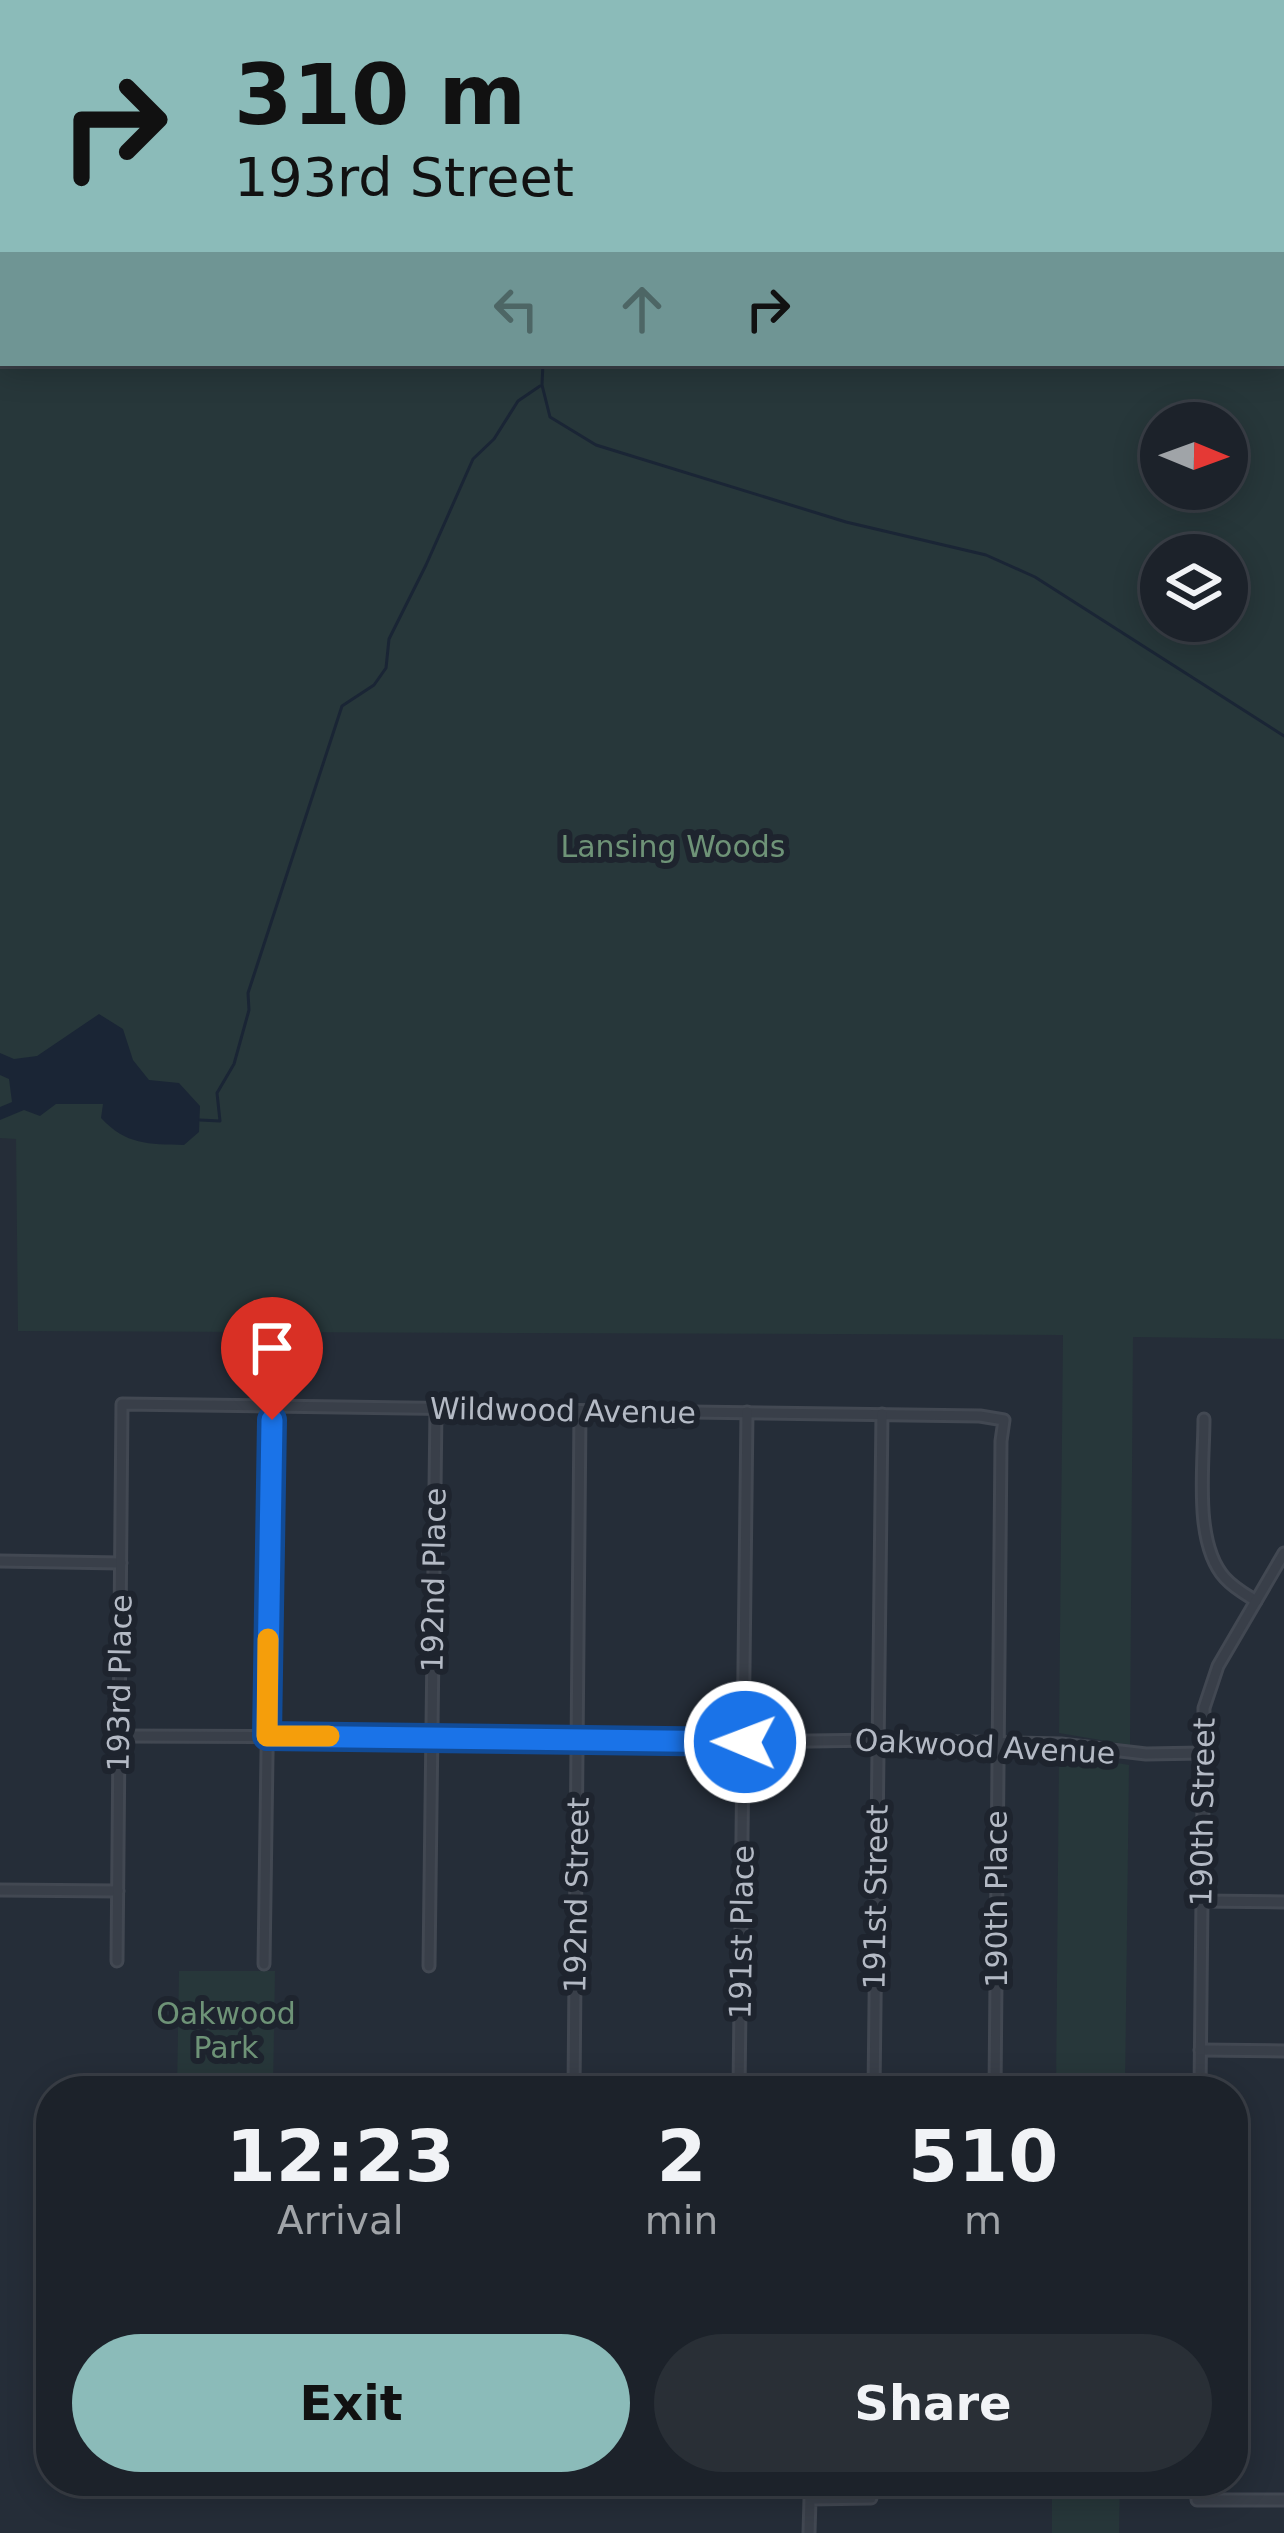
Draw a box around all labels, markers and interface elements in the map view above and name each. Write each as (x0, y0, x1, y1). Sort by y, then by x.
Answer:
text: 310 m (234, 46, 526, 144)
icon: right (36, 48, 192, 204)
text: 193rd Street (234, 146, 574, 209)
icon: left (483, 276, 549, 342)
icon: ahead (609, 276, 675, 342)
icon: right (735, 276, 801, 342)
north arrow (1140, 402, 1248, 510)
map controls (1140, 402, 1248, 642)
button: layers (1140, 534, 1248, 642)
park label: Lansing Woods (561, 829, 785, 864)
pin (221, 1297, 323, 1420)
icon: arrive (239, 1315, 305, 1381)
street label: Wildwood Avenue (430, 1391, 696, 1430)
street label: 192nd Place (414, 1487, 453, 1673)
street label: 193rd Place (100, 1594, 139, 1772)
position arrow (682, 1679, 808, 1805)
street label: 190th Street (1183, 1717, 1222, 1907)
street label: Oakwood Avenue (854, 1722, 1116, 1771)
street label: 192nd Street (557, 1796, 596, 1993)
street label: 191st Street (856, 1804, 895, 1990)
street label: 190th Place (979, 1810, 1014, 1988)
street label: 191st Place (722, 1845, 761, 2019)
park label: Oakwood Park (156, 1996, 296, 2065)
text: 12:23 (226, 2114, 455, 2198)
text: 2 (656, 2114, 706, 2198)
text: 510 (908, 2114, 1058, 2198)
text: Arrival (277, 2198, 404, 2243)
text: min (645, 2198, 718, 2243)
text: m (964, 2198, 1002, 2243)
button: Exit (72, 2334, 630, 2472)
button: Share (654, 2334, 1212, 2472)

